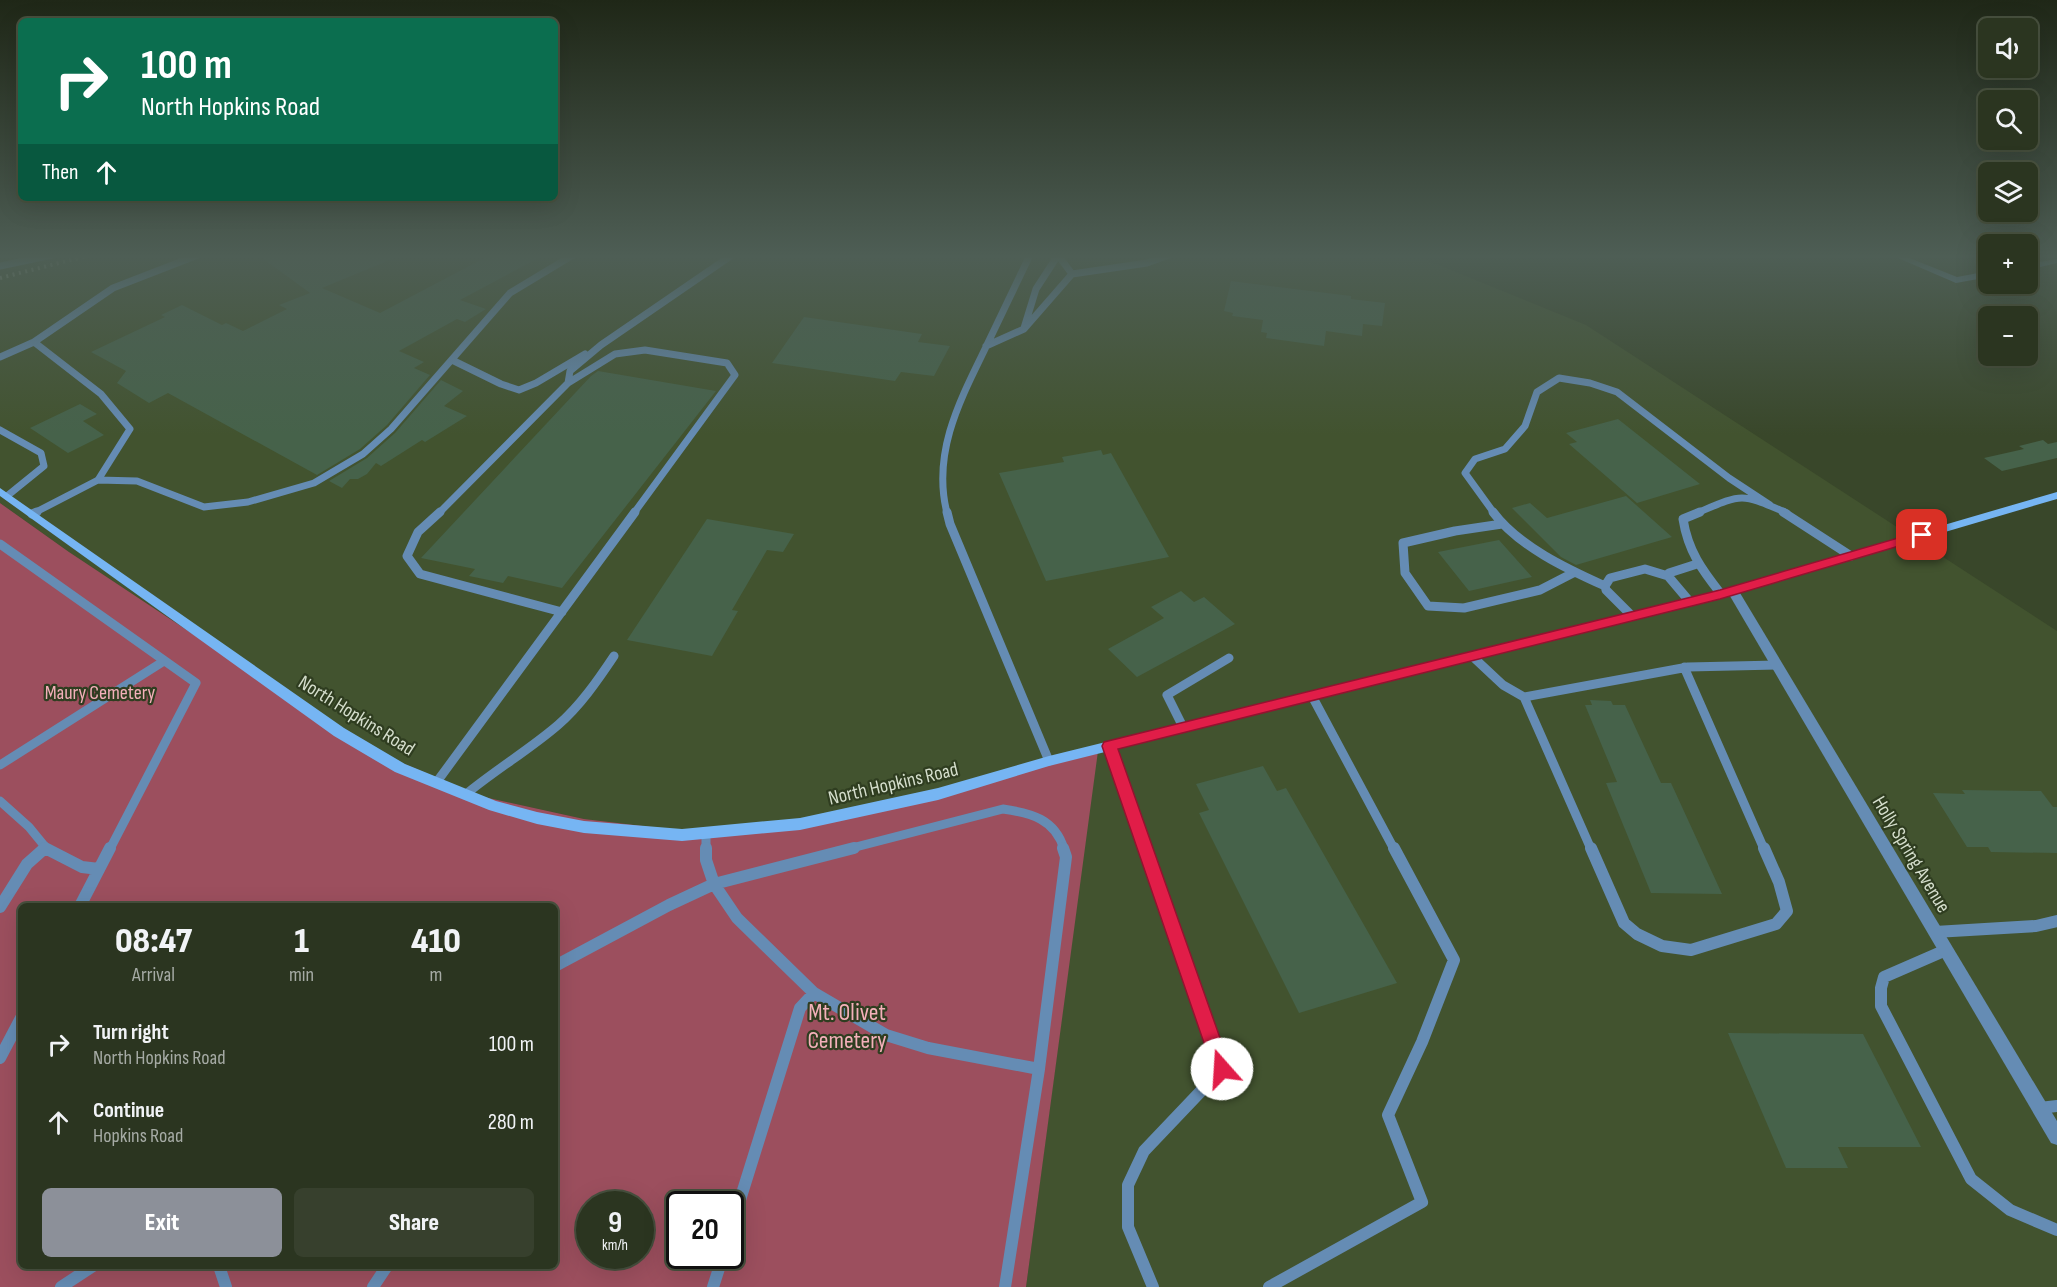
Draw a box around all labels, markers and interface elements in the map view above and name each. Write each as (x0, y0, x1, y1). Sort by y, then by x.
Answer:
map controls (1978, 18, 2038, 366)
button: sound (1978, 18, 2038, 78)
text: 100 m (141, 40, 232, 91)
icon: right (42, 42, 120, 120)
button: search (1978, 90, 2038, 150)
text: North Hopkins Road (141, 91, 320, 123)
icon: ahead (90, 156, 123, 189)
text: Then (42, 159, 78, 186)
button: layers (1978, 162, 2038, 222)
button: + (1978, 234, 2038, 294)
button: − (1978, 306, 2038, 366)
pin (1896, 509, 1947, 560)
icon: arrive (1905, 518, 1938, 551)
street label: North Hopkins Road (294, 671, 419, 761)
park label: Maury Cemetery (45, 681, 156, 705)
street label: North Hopkins Road (826, 757, 961, 811)
street label: Holly Spring Avenue (1867, 792, 1955, 917)
text: 08:47 (115, 920, 192, 963)
text: 1 (294, 920, 309, 963)
text: 410 (411, 920, 461, 963)
text: Arrival (132, 963, 175, 987)
text: min (289, 963, 314, 987)
text: m (430, 963, 442, 987)
park label: Mt. Olivet Cemetery (807, 998, 887, 1055)
text: Turn right (93, 1019, 169, 1046)
icon: right (42, 1028, 75, 1061)
text: 100 m (489, 1031, 534, 1058)
position arrow (1190, 1037, 1254, 1101)
text: North Hopkins Road (93, 1046, 226, 1070)
text: Continue (93, 1097, 164, 1124)
icon: ahead (42, 1106, 75, 1139)
text: 280 m (488, 1109, 534, 1136)
text: Hopkins Road (93, 1124, 183, 1148)
button: Exit (42, 1188, 282, 1257)
button: Share (294, 1188, 534, 1257)
speed limit sign: 20 (666, 1191, 744, 1269)
text: 9 (608, 1205, 622, 1241)
text: km/h (602, 1236, 628, 1255)

